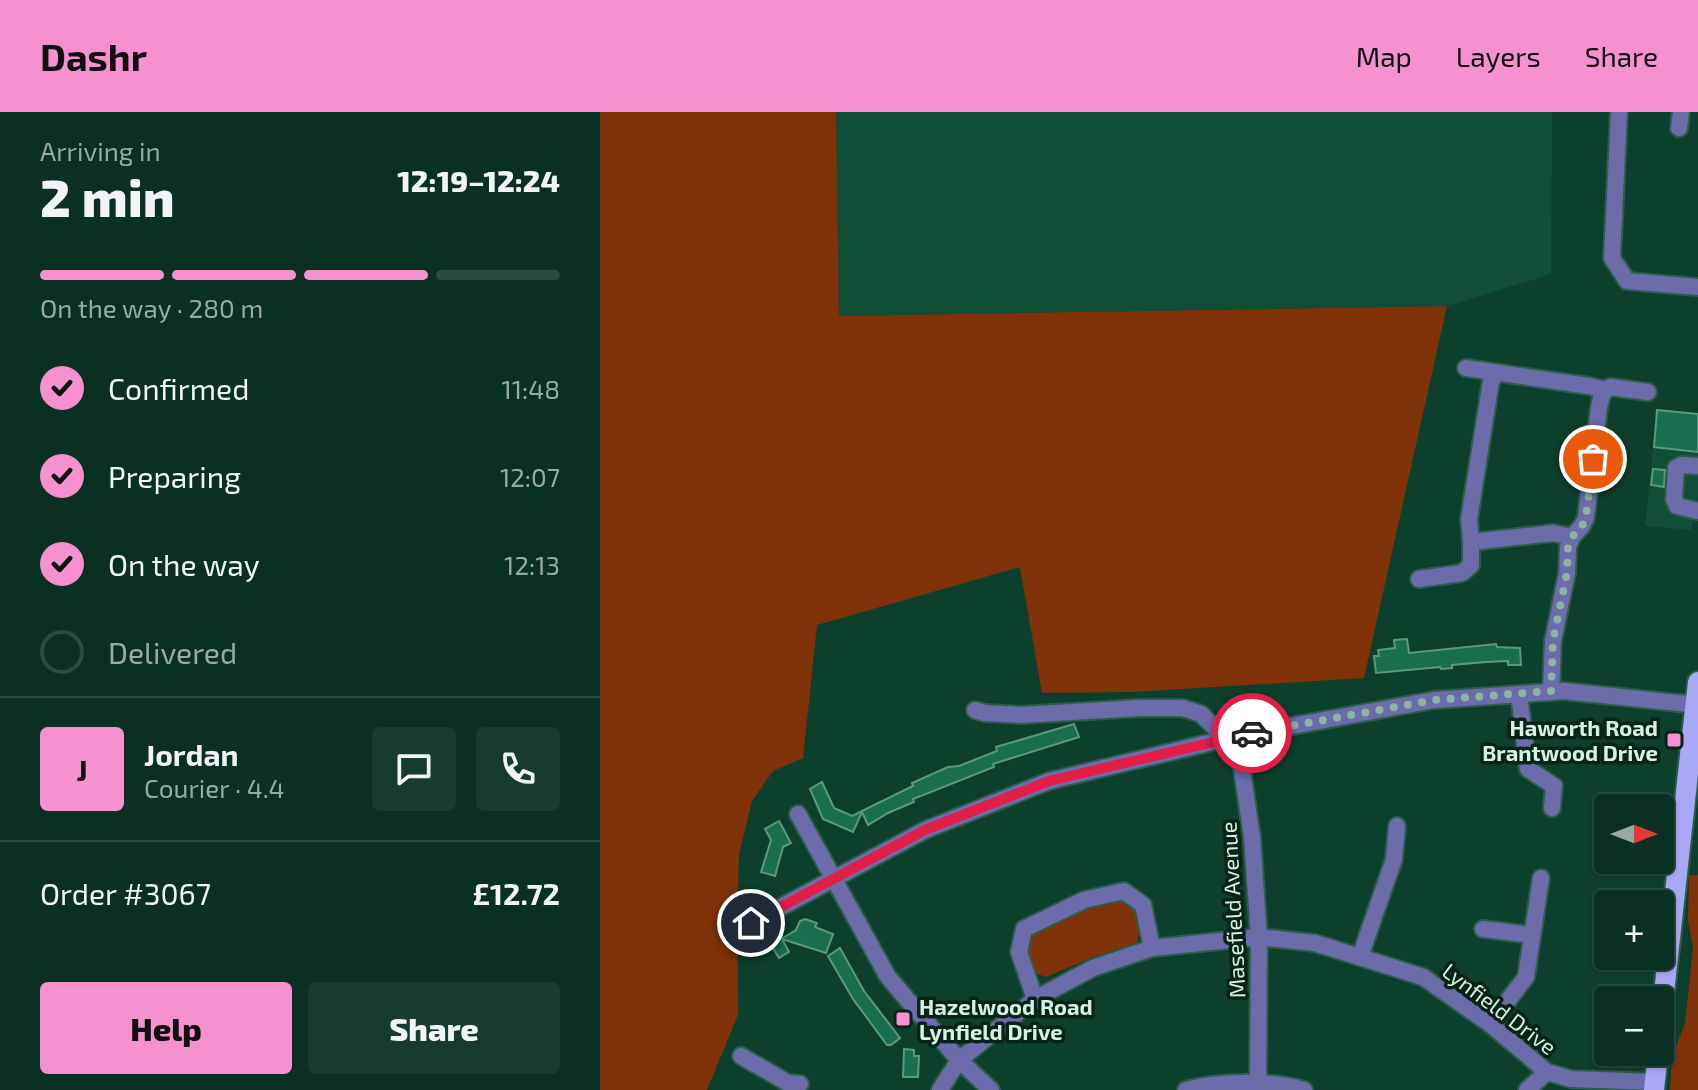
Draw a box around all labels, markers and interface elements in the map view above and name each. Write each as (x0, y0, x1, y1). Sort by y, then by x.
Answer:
text: Dashr (40, 33, 147, 79)
text: Map (1356, 39, 1412, 73)
text: Layers (1456, 39, 1541, 73)
text: Share (1585, 39, 1658, 73)
text: Arriving in (40, 135, 161, 166)
text: 12:19–12:24 (397, 162, 560, 198)
text: 2 min (40, 165, 175, 227)
text: On the way · 280 m (40, 292, 263, 323)
icon: check (40, 366, 84, 410)
text: Confirmed (108, 370, 249, 406)
text: 11:48 (501, 373, 560, 404)
pin (1559, 425, 1627, 493)
icon: bag (1571, 437, 1615, 481)
icon: check (40, 454, 84, 498)
text: Preparing (108, 458, 241, 494)
text: 12:07 (500, 461, 560, 492)
icon: check (40, 542, 84, 586)
text: On the way (108, 546, 260, 582)
text: 12:13 (504, 549, 560, 580)
text: Delivered (108, 634, 237, 670)
courier (1212, 693, 1292, 773)
icon: car (1230, 711, 1274, 755)
place label: Haworth Road Brantwood Drive (1482, 714, 1658, 765)
button: chat (372, 727, 456, 811)
button: phone (476, 727, 560, 811)
marker: Haworth Road Brantwood Drive (1665, 731, 1683, 749)
text: Jordan (144, 736, 239, 772)
text: J (76, 751, 88, 787)
text: Courier · 4.4 (144, 772, 285, 803)
north arrow (1594, 794, 1674, 874)
map controls (1594, 794, 1674, 1066)
street label: Masefield Avenue (1214, 821, 1250, 999)
text: Order #3067 (40, 875, 211, 911)
text: £12.72 (472, 875, 560, 911)
pin (717, 889, 785, 957)
button: + (1594, 890, 1674, 970)
icon: home (729, 901, 773, 945)
street label: Lynfield Drive (1438, 957, 1562, 1059)
button: Help (40, 982, 292, 1074)
button: Share (308, 982, 560, 1074)
button: − (1594, 986, 1674, 1066)
place label: Hazelwood Road Lynfield Drive (919, 993, 1093, 1045)
marker: Hazelwood Road Lynfield Drive (894, 1010, 912, 1028)

